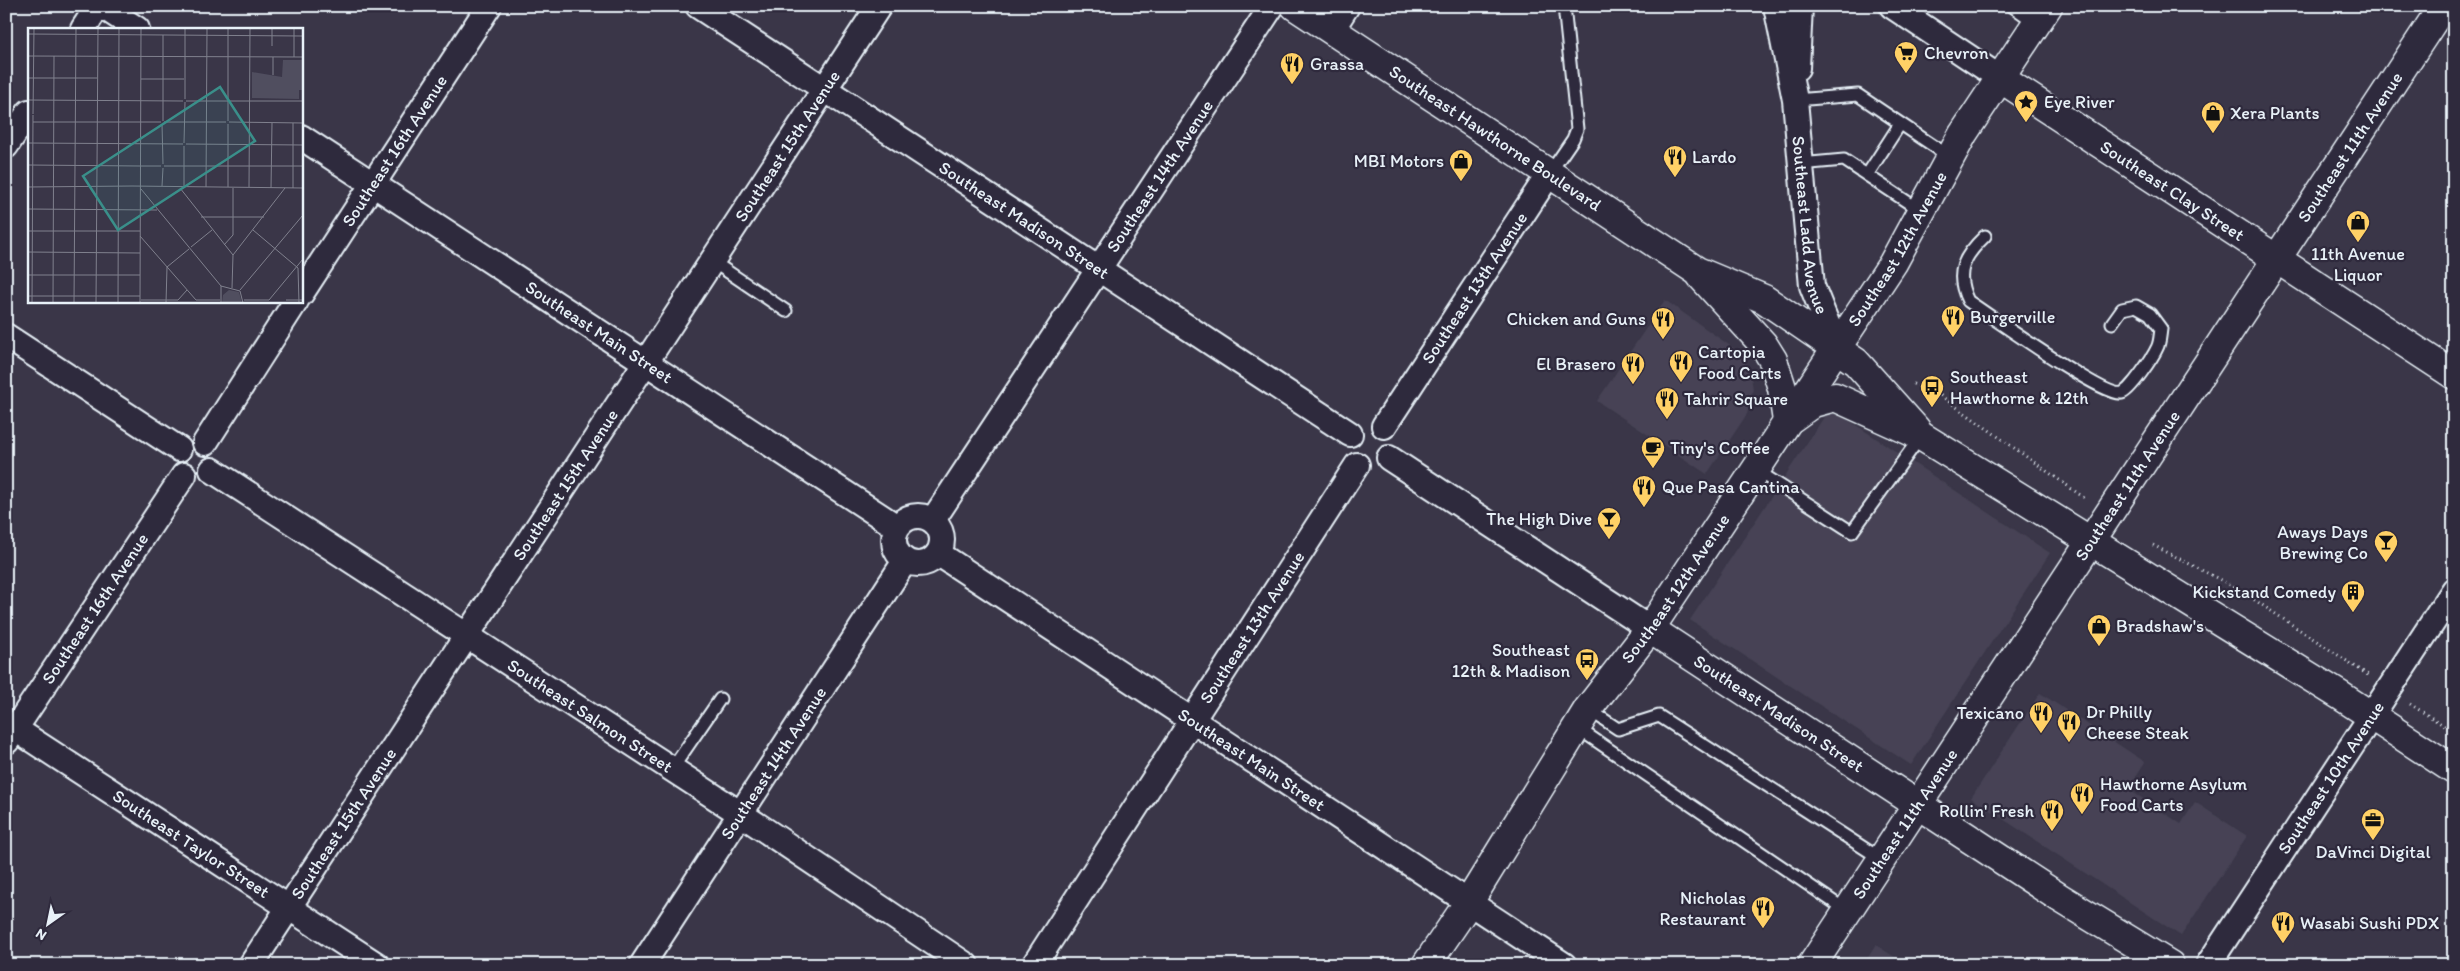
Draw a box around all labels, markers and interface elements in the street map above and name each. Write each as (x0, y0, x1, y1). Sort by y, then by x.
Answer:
inset map (28, 28, 302, 302)
supermarket icon: Chevron (1893, 40, 1919, 74)
place label: Chevron (1924, 42, 1989, 64)
restaurant icon: Grassa (1279, 51, 1305, 85)
place label: Grassa (1310, 53, 1364, 75)
street label: Southeast Hawthorne Boulevard (1385, 60, 1606, 216)
street label: Southeast 15th Avenue (730, 66, 845, 226)
street label: Southeast 11th Avenue (2293, 68, 2408, 227)
street label: Southeast 16th Avenue (337, 71, 452, 231)
place icon: Eye River (2013, 89, 2039, 123)
place label: Eye River (2044, 91, 2116, 113)
street label: Southeast 14th Avenue (1102, 96, 1218, 256)
shop icon: Xera Plants (2200, 100, 2226, 134)
place label: Xera Plants (2230, 102, 2320, 124)
street label: Southeast Ladd Avenue (1787, 135, 1833, 317)
street label: Southeast Clay Street (2096, 136, 2249, 246)
restaurant icon: Lardo (1662, 144, 1688, 178)
place label: Lardo (1692, 146, 1736, 168)
shop icon: MBI Motors (1448, 148, 1474, 182)
place label: MBI Motors (1354, 150, 1444, 172)
street label: Southeast Madison Street (935, 156, 1113, 284)
street label: Southeast 12th Avenue (1843, 167, 1952, 331)
street label: Southeast 13th Avenue (1417, 208, 1532, 368)
shop icon: 11th Avenue Liquor (2345, 209, 2371, 243)
place label: 11th Avenue Liquor (2311, 243, 2405, 286)
street label: Southeast Main Street (521, 276, 677, 388)
restaurant icon: Burgerville (1940, 304, 1966, 338)
restaurant icon: Chicken and Guns (1650, 306, 1676, 340)
place label: Burgerville (1970, 306, 2055, 328)
place label: Chicken and Guns (1507, 308, 1646, 330)
place label: Cartopia Food Carts (1698, 341, 1781, 384)
restaurant icon: Cartopia Food Carts (1668, 349, 1694, 383)
restaurant icon: El Brasero (1620, 351, 1646, 385)
place label: El Brasero (1536, 353, 1616, 375)
place label: Southeast Hawthorne & 12th (1950, 366, 2088, 409)
bus stop icon: Southeast Hawthorne & 12th (1919, 374, 1945, 408)
restaurant icon: Tahrir Square (1654, 386, 1680, 420)
place label: Tahrir Square (1684, 388, 1788, 410)
street label: Southeast 15th Avenue (508, 405, 623, 565)
street label: Southeast 11th Avenue (2070, 406, 2185, 565)
cafe icon: Tiny's Coffee (1640, 435, 1666, 469)
place label: Tiny's Coffee (1670, 437, 1770, 459)
restaurant icon: Que Pasa Cantina (1631, 474, 1657, 508)
place label: Que Pasa Cantina (1662, 476, 1800, 498)
bar icon: The High Dive (1596, 506, 1622, 540)
place label: The High Dive (1486, 508, 1592, 530)
street label: Southeast 12th Avenue (1616, 509, 1734, 668)
place label: Aways Days Brewing Co (2277, 521, 2368, 564)
street label: Southeast 16th Avenue (37, 529, 153, 688)
bar icon: Aways Days Brewing Co (2373, 529, 2399, 563)
street label: Southeast 13th Avenue (1195, 547, 1309, 708)
building icon: Kickstand Comedy (2340, 579, 2366, 613)
place label: Kickstand Comedy (2193, 581, 2336, 603)
shop icon: Bradshaw's (2086, 613, 2112, 647)
place label: Bradshaw's (2116, 615, 2204, 637)
place label: Southeast 12th & Madison (1452, 639, 1570, 682)
bus stop icon: Southeast 12th & Madison (1574, 647, 1600, 681)
street label: Southeast Madison Street (1690, 650, 1868, 777)
street label: Southeast Salmon Street (503, 654, 677, 778)
street label: Southeast 14th Avenue (716, 682, 831, 844)
street label: Southeast 10th Avenue (2273, 697, 2389, 858)
restaurant icon: Texicano (2028, 700, 2054, 734)
place label: Dr Philly Cheese Steak (2086, 701, 2189, 744)
place label: Texicano (1957, 702, 2024, 724)
street label: Southeast Main Street (1174, 703, 1329, 816)
restaurant icon: Dr Philly Cheese Steak (2056, 709, 2082, 743)
street label: Southeast 15th Avenue (286, 744, 401, 904)
street label: Southeast 11th Avenue (1847, 744, 1962, 903)
place label: Hawthorne Asylum Food Carts (2100, 773, 2247, 816)
restaurant icon: Hawthorne Asylum Food Carts (2069, 781, 2095, 815)
street label: Southeast Taylor Street (108, 785, 274, 903)
restaurant icon: Rollin' Fresh (2039, 798, 2065, 832)
place label: Rollin' Fresh (1939, 800, 2034, 822)
office icon: DaVinci Digital (2360, 807, 2386, 841)
place label: DaVinci Digital (2315, 841, 2431, 863)
place label: Nicholas Restaurant (1660, 887, 1746, 930)
restaurant icon: Nicholas Restaurant (1750, 895, 1776, 929)
north arrow (22, 898, 72, 948)
restaurant icon: Wasabi Sushi PDX (2270, 910, 2296, 944)
place label: Wasabi Sushi PDX (2300, 912, 2440, 934)
text: N (33, 925, 50, 944)

